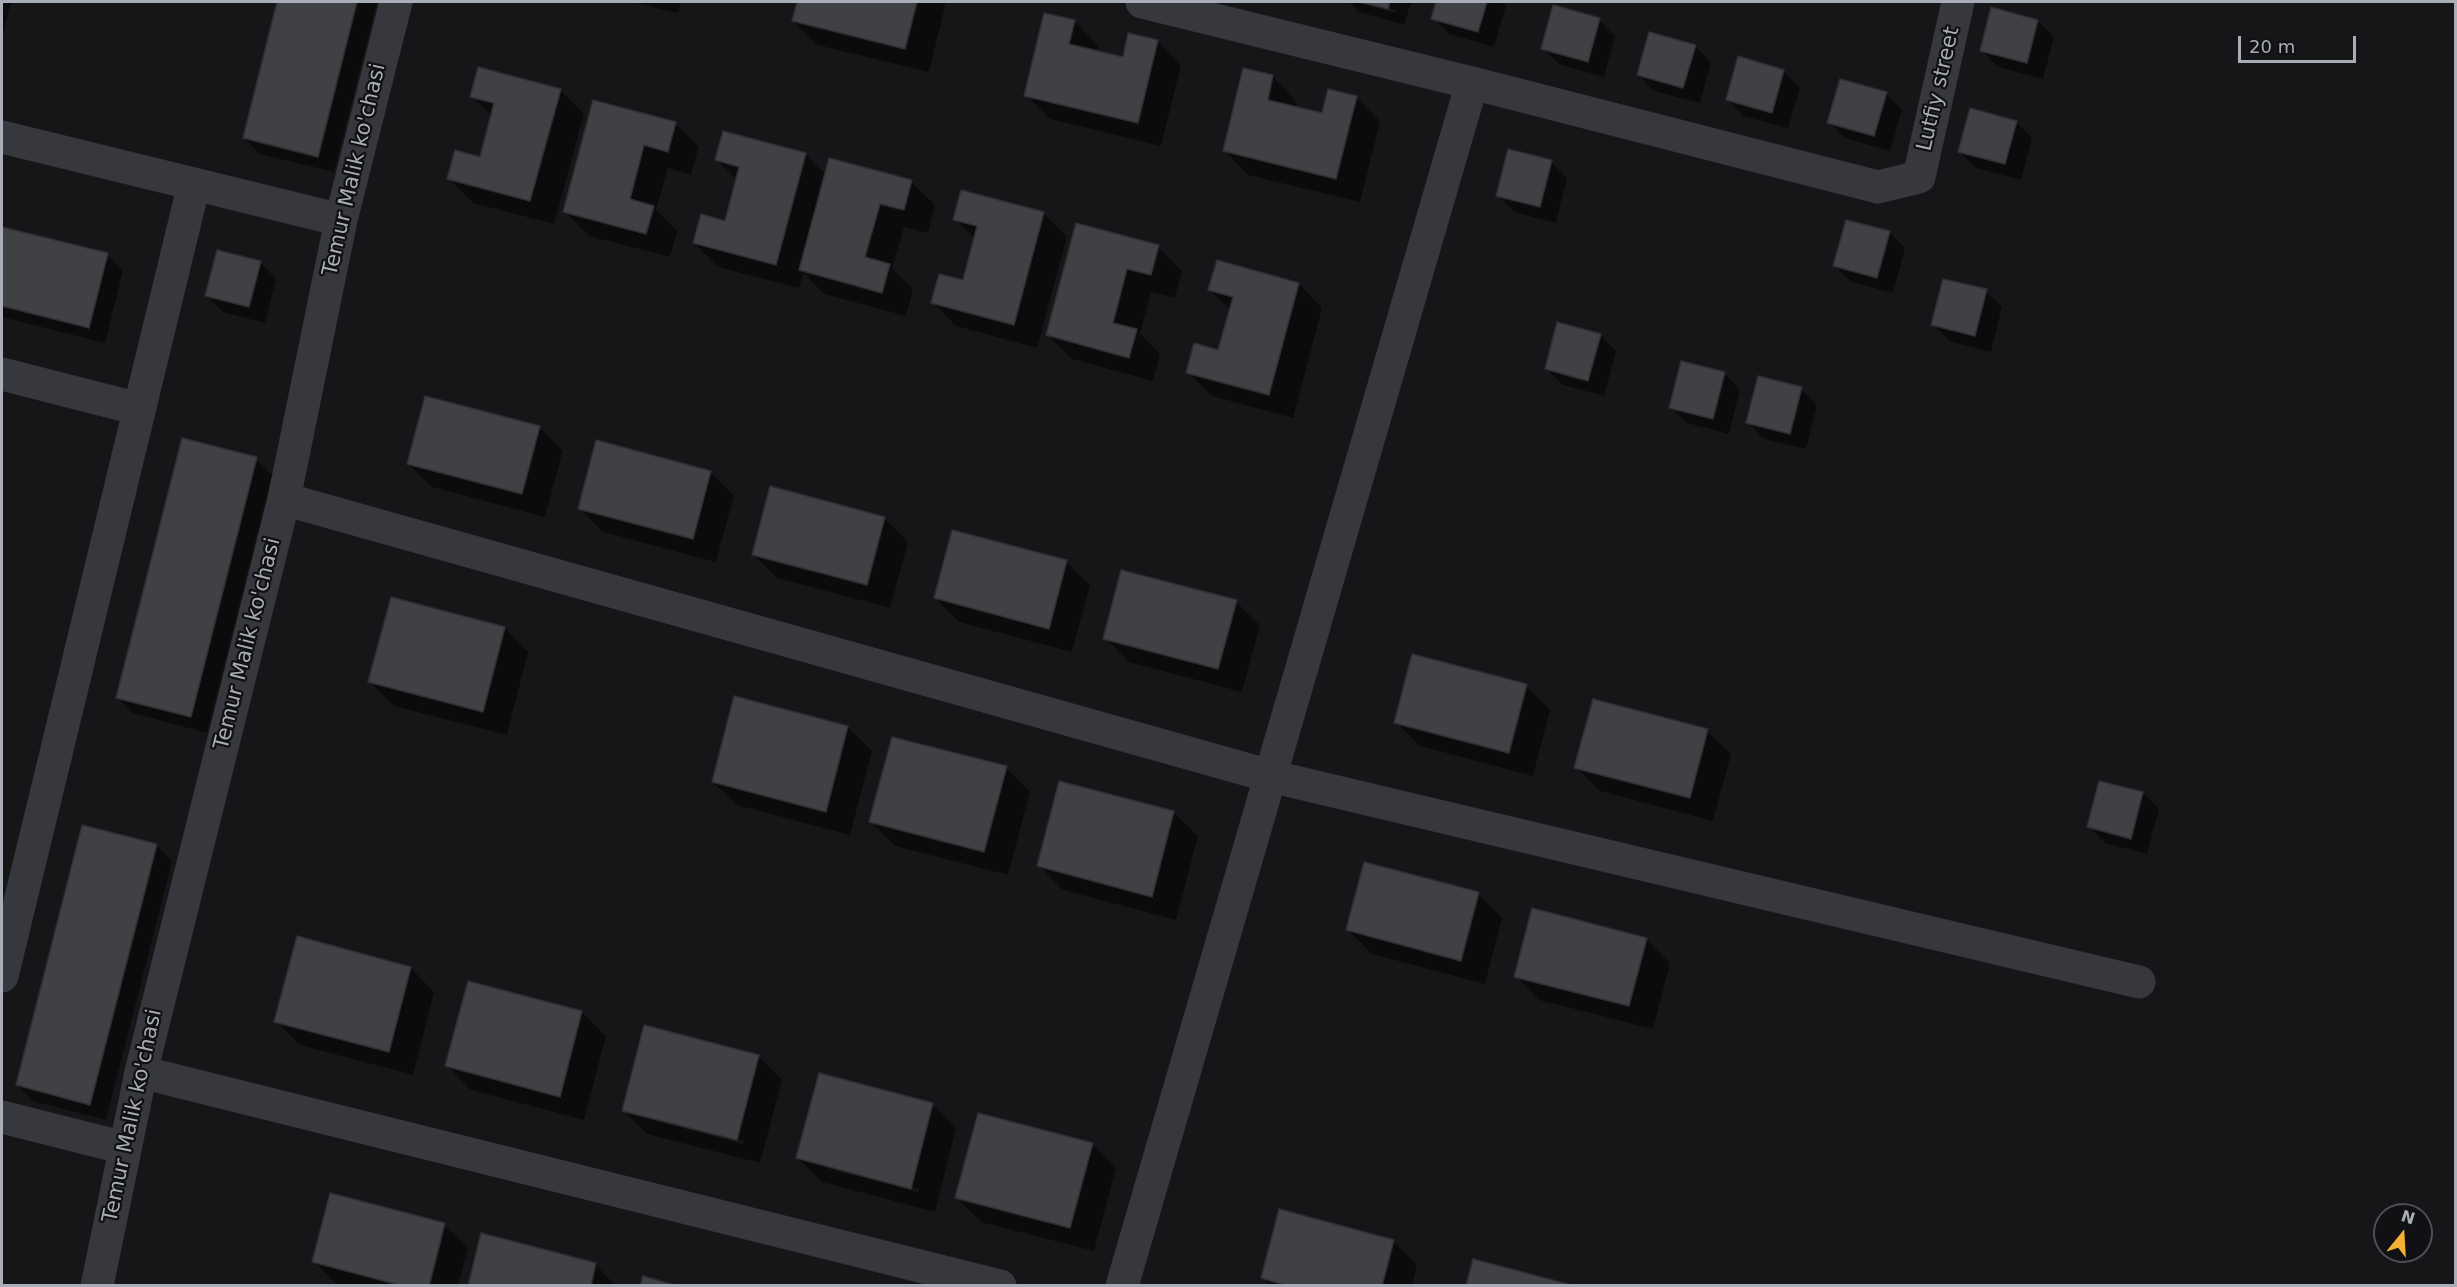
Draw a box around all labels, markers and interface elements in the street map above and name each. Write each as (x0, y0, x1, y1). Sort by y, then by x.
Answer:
street label: Lutfiy street (1912, 24, 1966, 154)
scale bar (2241, 24, 2360, 62)
text: 20 m (2249, 36, 2295, 57)
street label: Temur Malik ko'chasi (318, 61, 392, 279)
street label: Temur Malik ko'chasi (209, 536, 287, 752)
street label: Temur Malik ko'chasi (98, 1007, 168, 1225)
north arrow (2373, 1203, 2433, 1263)
text: N (2399, 1206, 2417, 1228)

